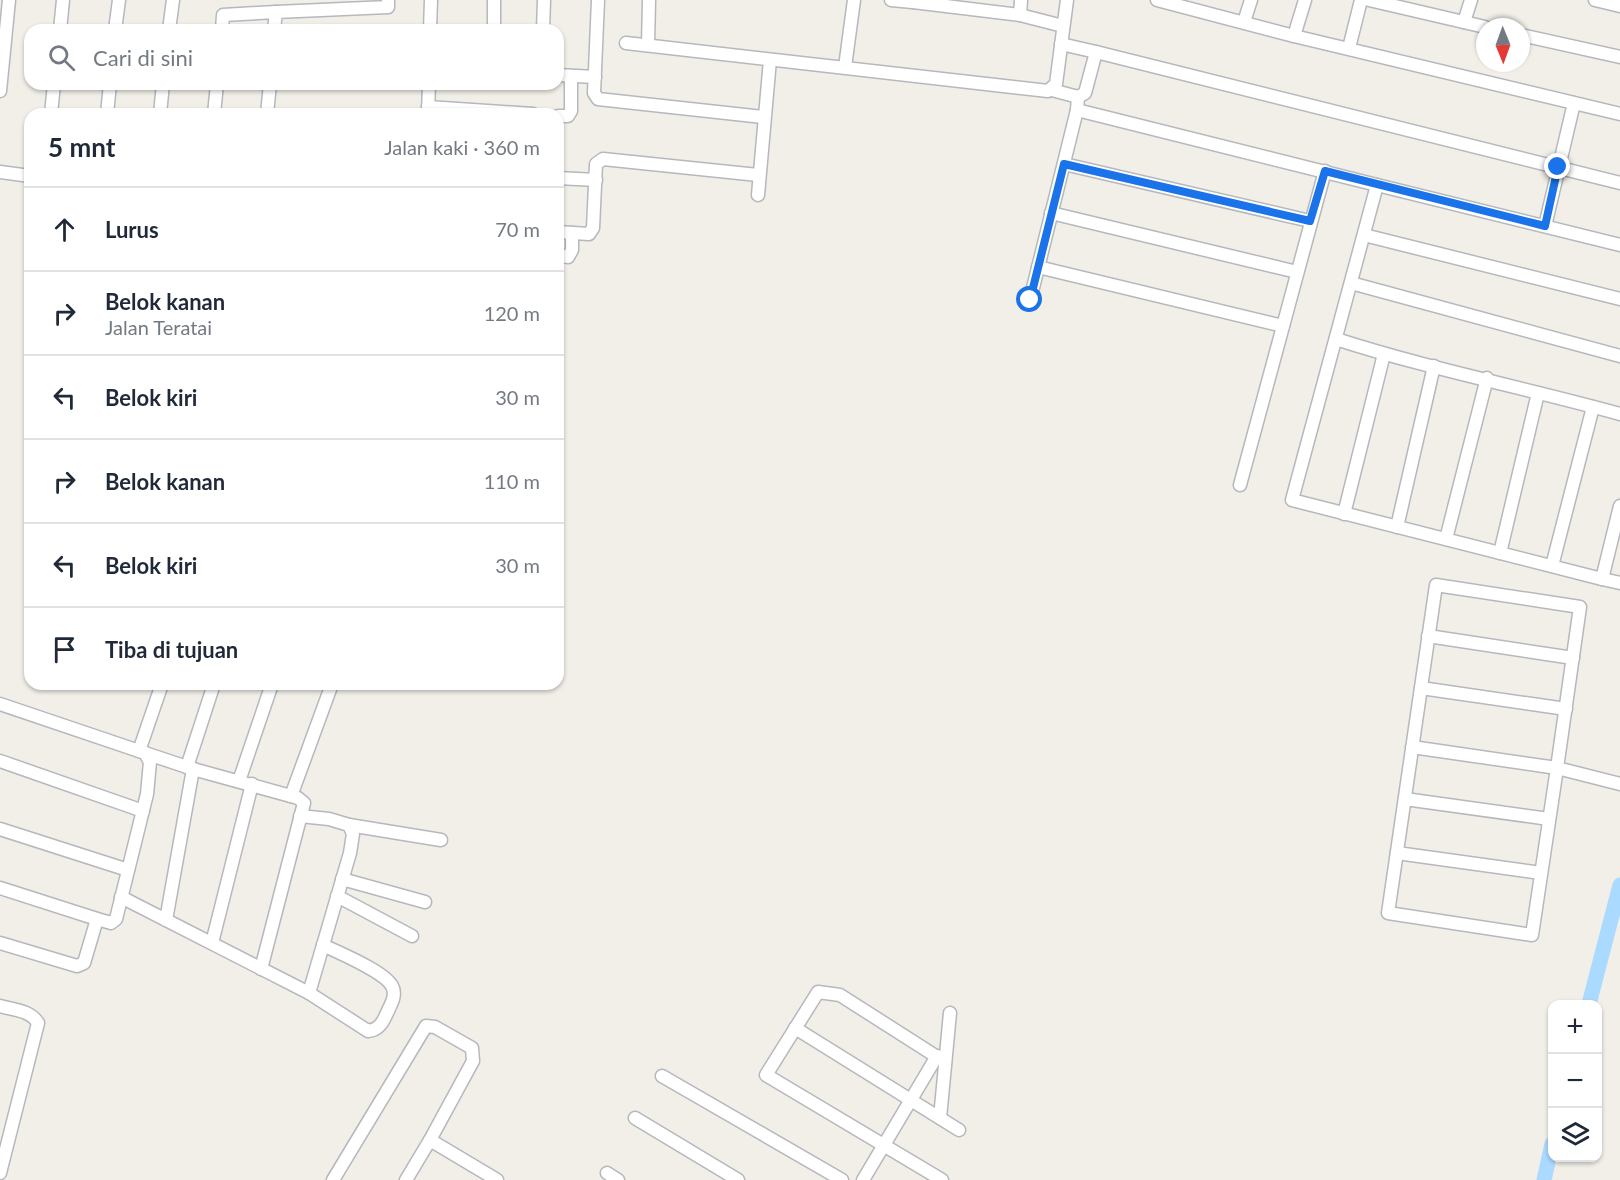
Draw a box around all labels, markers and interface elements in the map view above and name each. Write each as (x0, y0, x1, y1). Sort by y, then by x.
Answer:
north arrow (1476, 18, 1530, 72)
search box (24, 24, 564, 90)
icon: search (45, 41, 78, 74)
text: Cari di sini (93, 44, 193, 71)
text: 5 mnt (48, 131, 115, 163)
text: Jalan kaki · 360 m (384, 135, 540, 159)
route end (1544, 153, 1570, 179)
icon: ahead (48, 213, 81, 246)
text: Lurus (105, 216, 159, 243)
text: 70 m (495, 217, 540, 241)
route start (1016, 286, 1042, 312)
text: Belok kanan (105, 288, 225, 315)
icon: right (48, 297, 81, 330)
text: 120 m (484, 301, 540, 325)
text: Jalan Teratai (105, 315, 212, 339)
icon: left (48, 381, 81, 414)
text: Belok kiri (105, 384, 197, 411)
text: 30 m (495, 385, 540, 409)
icon: right (48, 465, 81, 498)
text: Belok kanan (105, 468, 225, 495)
text: 110 m (484, 469, 540, 493)
icon: left (48, 549, 81, 582)
text: Belok kiri (105, 552, 197, 579)
text: 30 m (495, 553, 540, 577)
icon: arrive (48, 633, 81, 666)
text: Tiba di tujuan (105, 636, 238, 663)
map controls (1548, 1000, 1602, 1162)
button: + (1548, 1000, 1602, 1054)
button: − (1548, 1054, 1602, 1108)
button: layers (1548, 1108, 1602, 1162)

